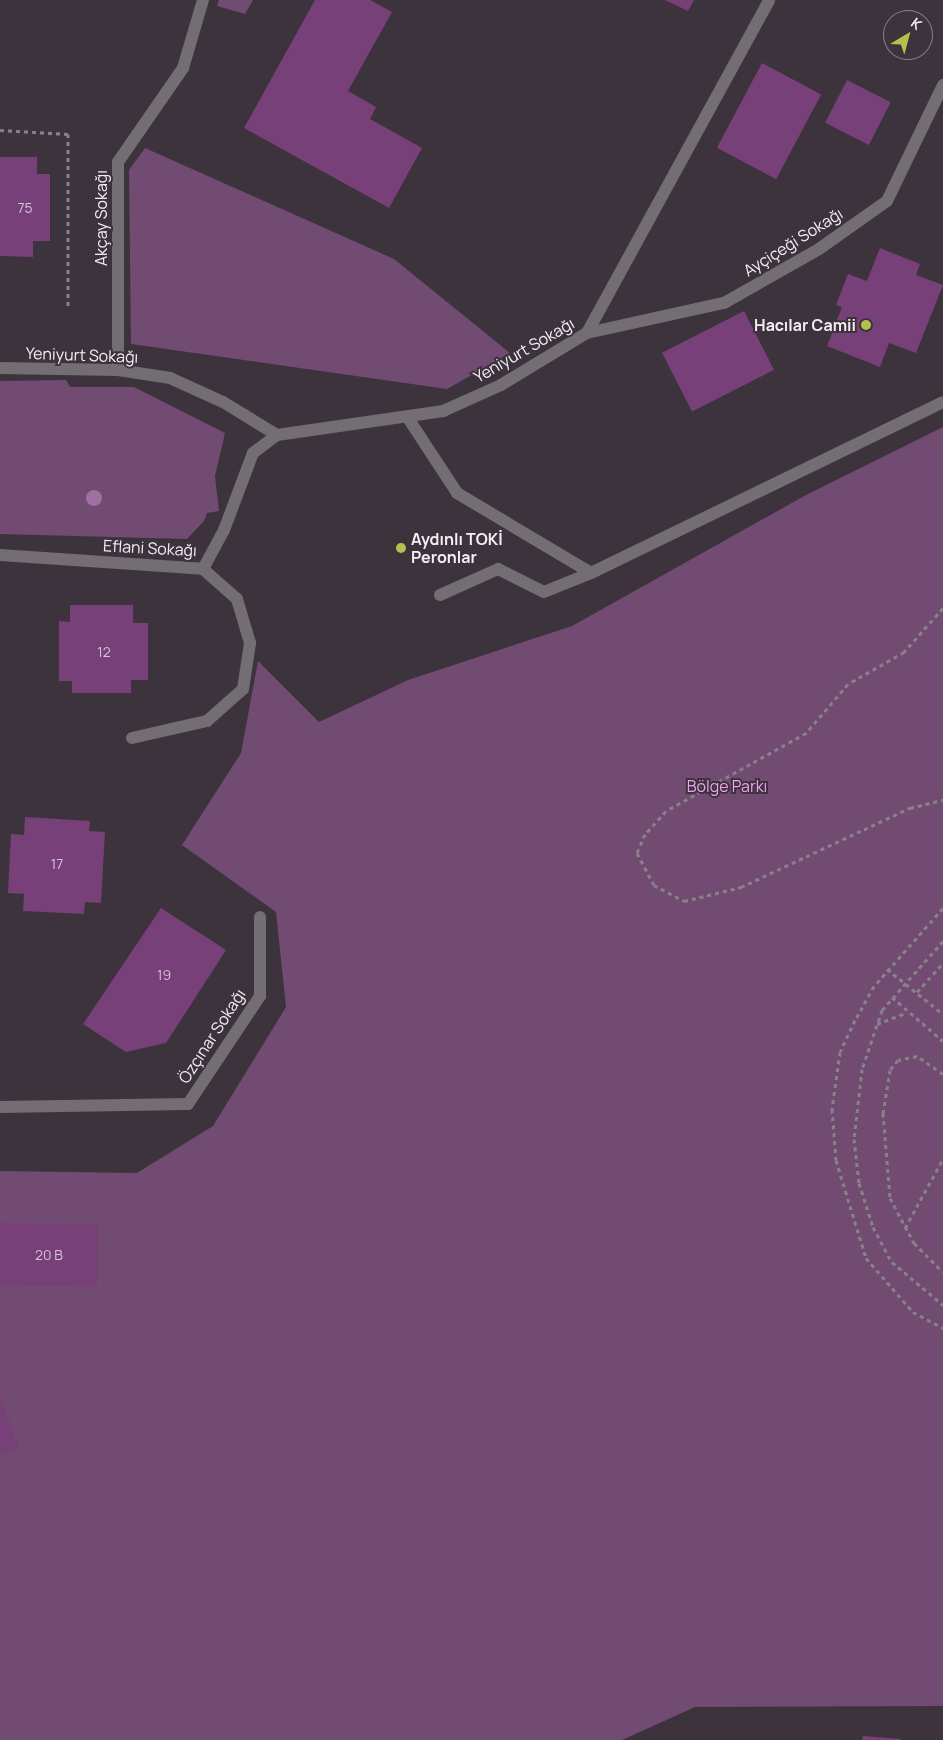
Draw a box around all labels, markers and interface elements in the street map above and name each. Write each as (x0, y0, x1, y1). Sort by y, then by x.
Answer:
north arrow (883, 10, 933, 60)
text: K (907, 13, 926, 34)
street label: Akçay Sokağı (91, 170, 111, 266)
house number: 75 (17, 200, 33, 216)
street label: Ayçiçeği Sokağı (740, 204, 846, 280)
street label: Yeniyurt Sokağı (470, 314, 578, 386)
place label: Hacılar Camii (754, 315, 856, 335)
marker: Hacılar Camii (860, 319, 872, 331)
street label: Yeniyurt Sokağı (25, 343, 139, 367)
place label: Aydınlı TOKİ Peronlar (411, 529, 503, 567)
street label: Eflani Sokağı (103, 536, 197, 560)
marker: Aydınlı TOKİ Peronlar (395, 542, 407, 554)
house number: 12 (97, 644, 111, 660)
park label: Bölge Parkı (687, 776, 767, 796)
house number: 17 (51, 856, 63, 872)
house number: 19 (157, 967, 171, 983)
street label: Özçınar Sokağı (174, 985, 250, 1087)
house number: 20 B (35, 1247, 63, 1263)

